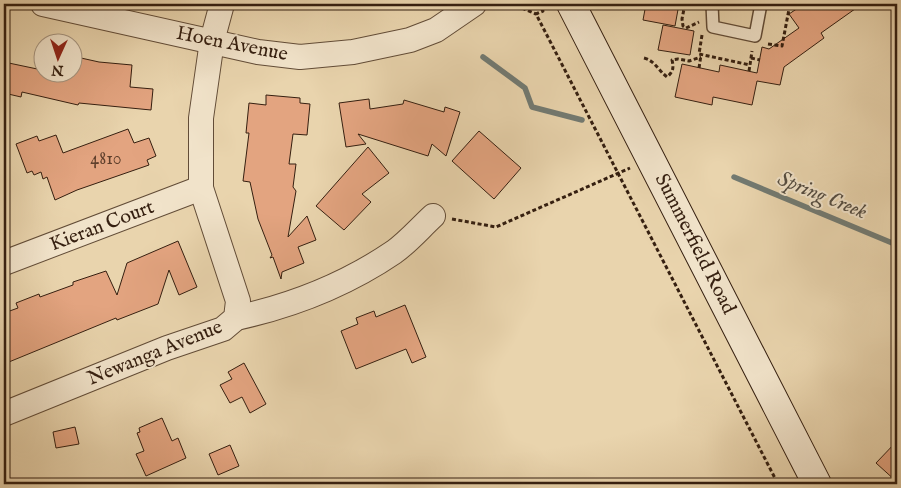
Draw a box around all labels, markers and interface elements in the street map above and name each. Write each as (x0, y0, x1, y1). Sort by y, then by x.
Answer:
street label: Hoen Avenue (174, 21, 290, 67)
north arrow (32, 32, 82, 82)
text: N (51, 61, 65, 79)
house number: 4810 (90, 148, 122, 171)
water label: Spring Creek (773, 166, 871, 226)
street label: Summerfield Road (649, 170, 741, 319)
street label: Kieran Court (46, 195, 158, 257)
street label: Newanga Avenue (84, 315, 226, 391)

